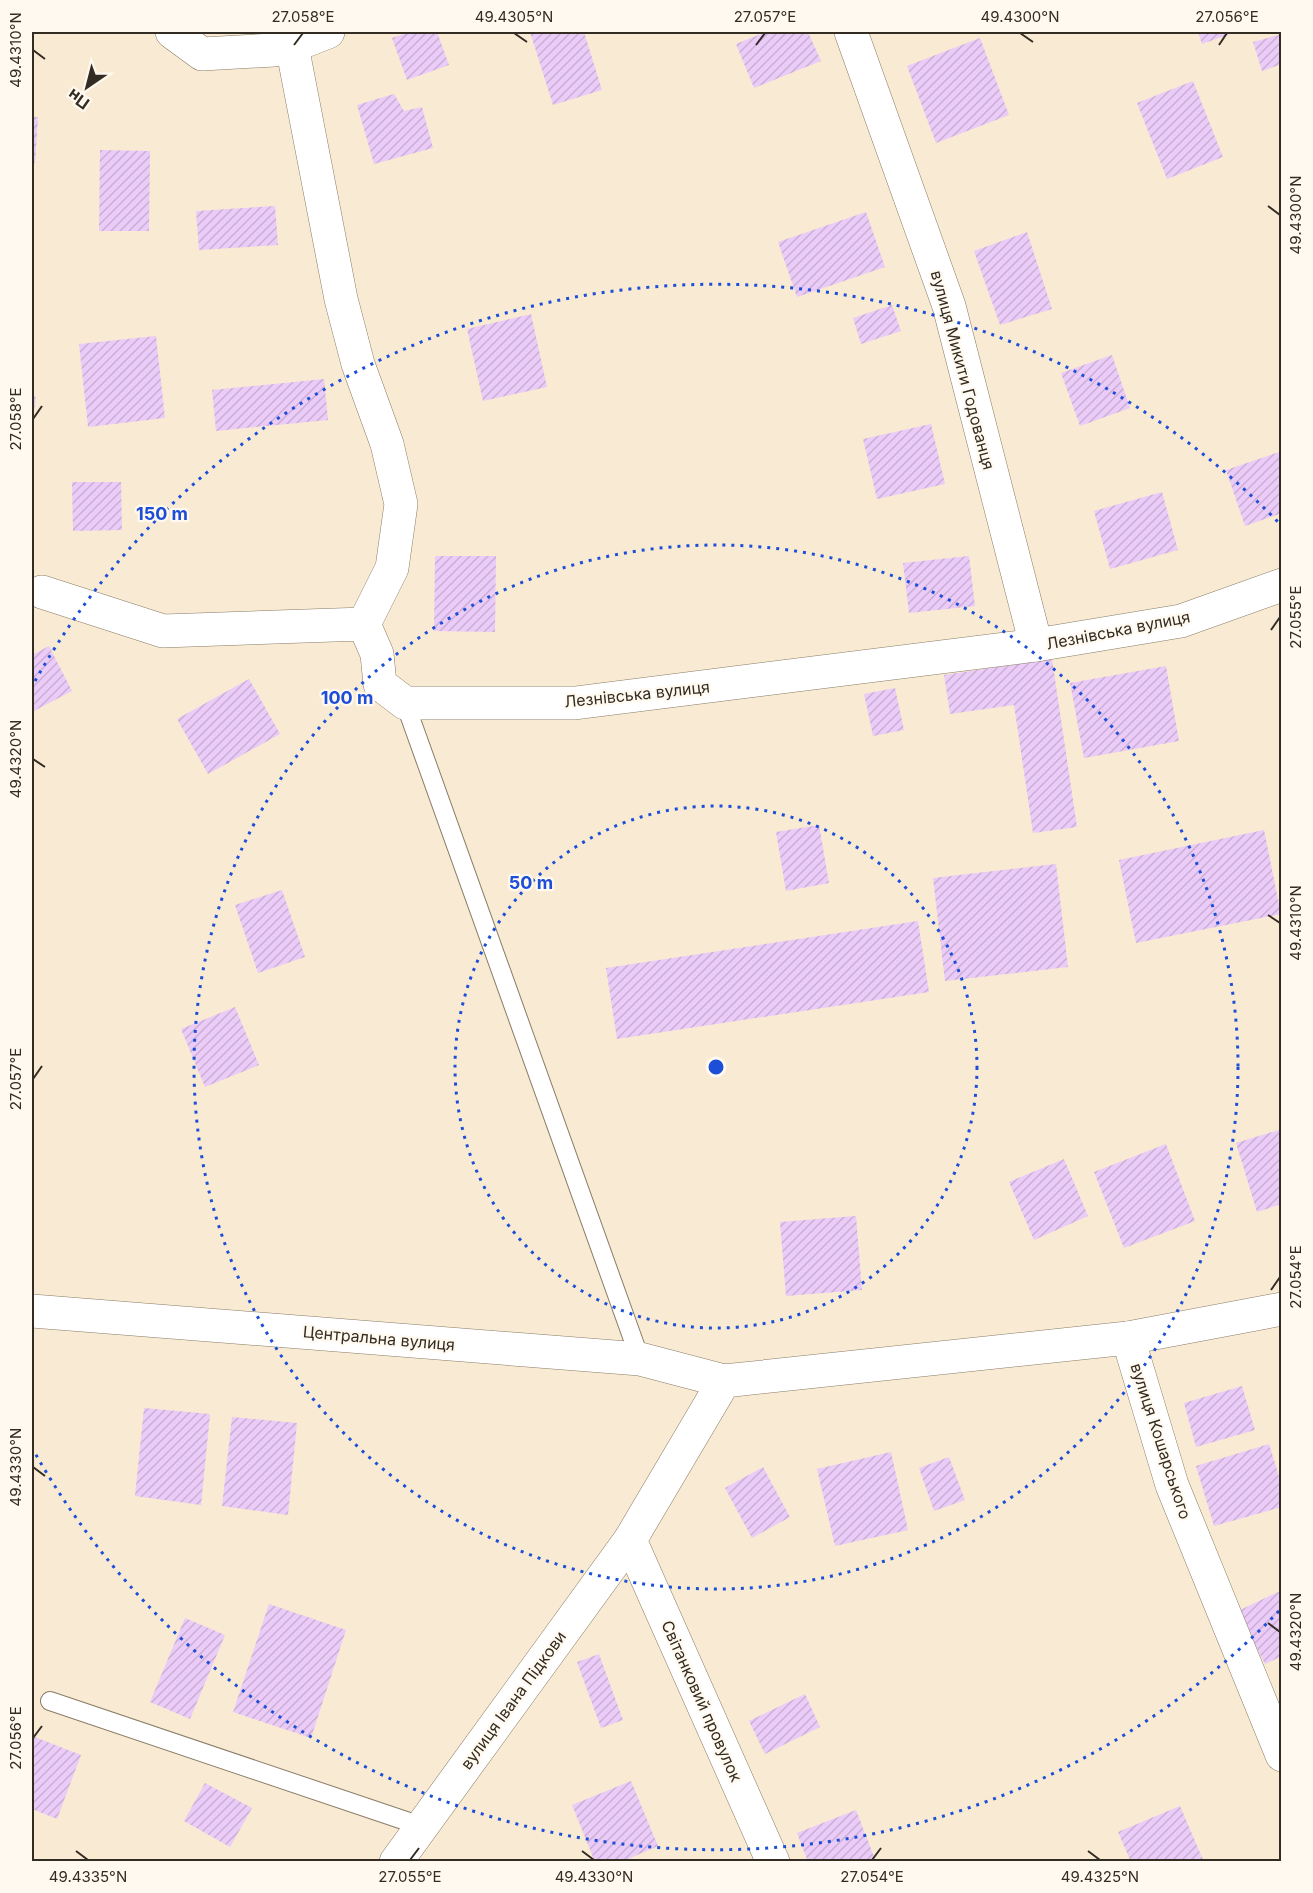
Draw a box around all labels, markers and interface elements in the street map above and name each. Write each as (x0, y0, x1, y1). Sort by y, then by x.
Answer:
text: 27.058°E (271, 7, 335, 26)
text: 49.4305°N (475, 7, 553, 26)
text: 27.057°E (734, 7, 796, 26)
text: 49.4300°N (981, 7, 1059, 26)
text: 27.056°E (1195, 7, 1259, 26)
text: 49.4310°N (6, 12, 25, 88)
north arrow (57, 57, 117, 117)
text: Пн (64, 85, 93, 114)
text: 49.4300°N (1286, 176, 1305, 254)
street label: вулиця Микити Годованця (927, 268, 999, 472)
text: 27.058°E (6, 387, 25, 451)
text: 150 m (136, 503, 188, 524)
text: 27.055°E (1286, 585, 1305, 649)
street label: Лезнівська вулиця (1044, 606, 1192, 654)
street label: Лезнівська вулиця (563, 676, 711, 712)
text: 100 m (321, 687, 373, 708)
text: 49.4320°N (6, 720, 25, 798)
text: 50 m (509, 872, 553, 893)
text: 49.4310°N (1286, 885, 1305, 961)
text: 27.057°E (6, 1048, 25, 1110)
centre of rings (706, 1057, 726, 1077)
text: 27.054°E (1286, 1245, 1305, 1309)
street label: Центральна вулиця (302, 1321, 456, 1355)
street label: вулиця Кошарського (1126, 1360, 1196, 1522)
text: 49.4330°N (6, 1428, 25, 1506)
text: 49.4320°N (1286, 1593, 1305, 1671)
street label: Світанковий провулок (657, 1617, 747, 1785)
street label: вулиця Івана Підкови (456, 1627, 570, 1773)
text: 27.056°E (6, 1706, 25, 1770)
text: 49.4335°N (49, 1867, 127, 1886)
text: 27.055°E (378, 1867, 442, 1886)
text: 49.4330°N (555, 1867, 633, 1886)
text: 27.054°E (840, 1867, 904, 1886)
text: 49.4325°N (1061, 1867, 1139, 1886)

